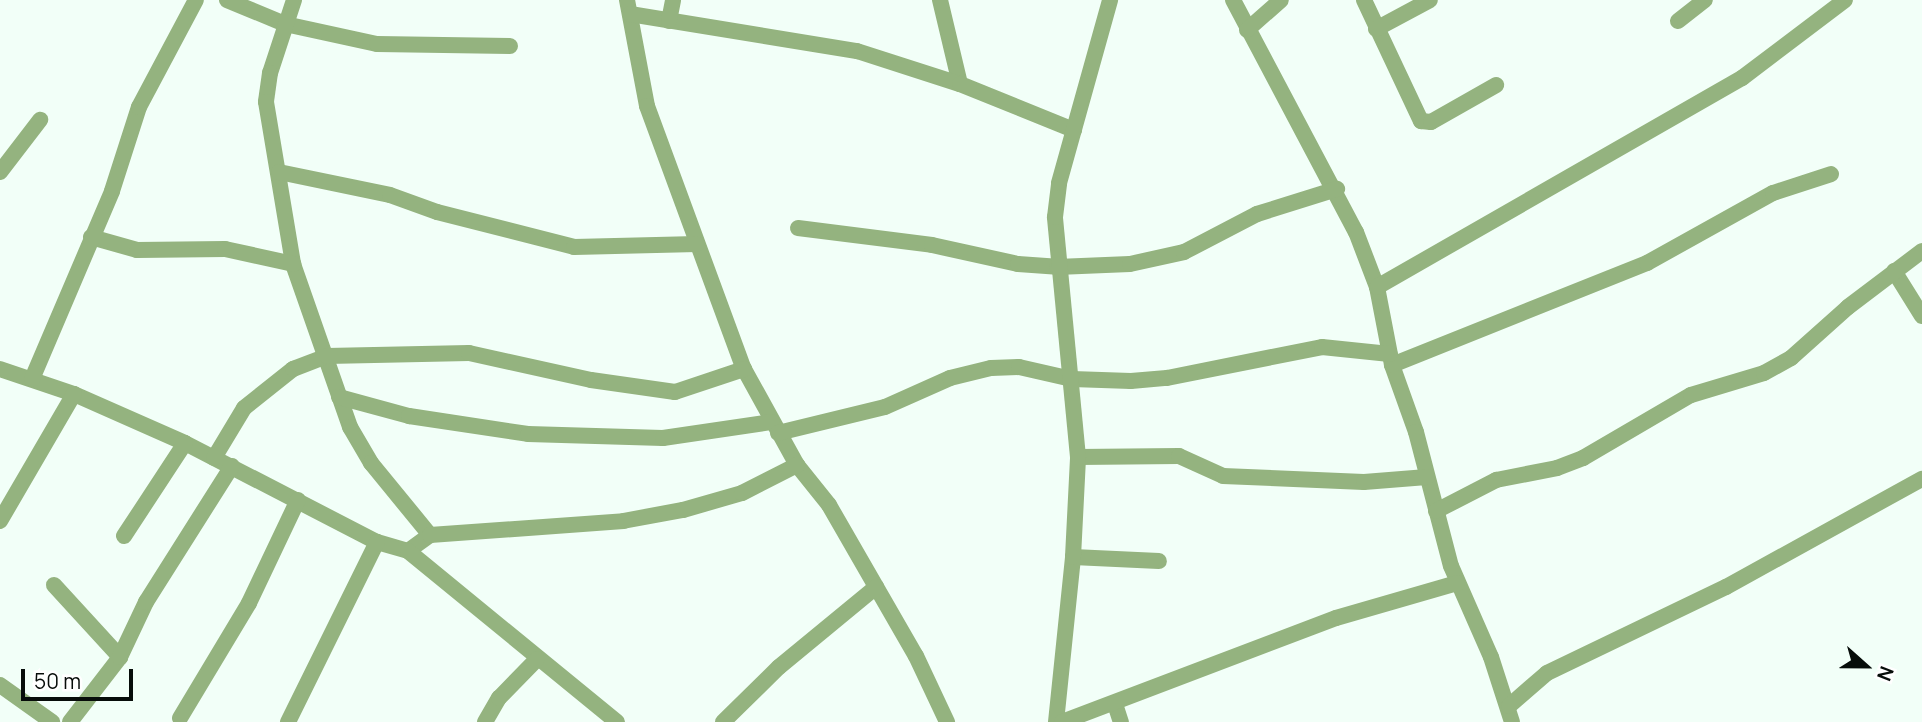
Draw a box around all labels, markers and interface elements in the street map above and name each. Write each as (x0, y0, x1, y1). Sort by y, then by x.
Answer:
north arrow (1831, 631, 1901, 701)
scale bar (24, 656, 136, 700)
text: N (1871, 662, 1900, 685)
text: 50 m (34, 667, 81, 695)

